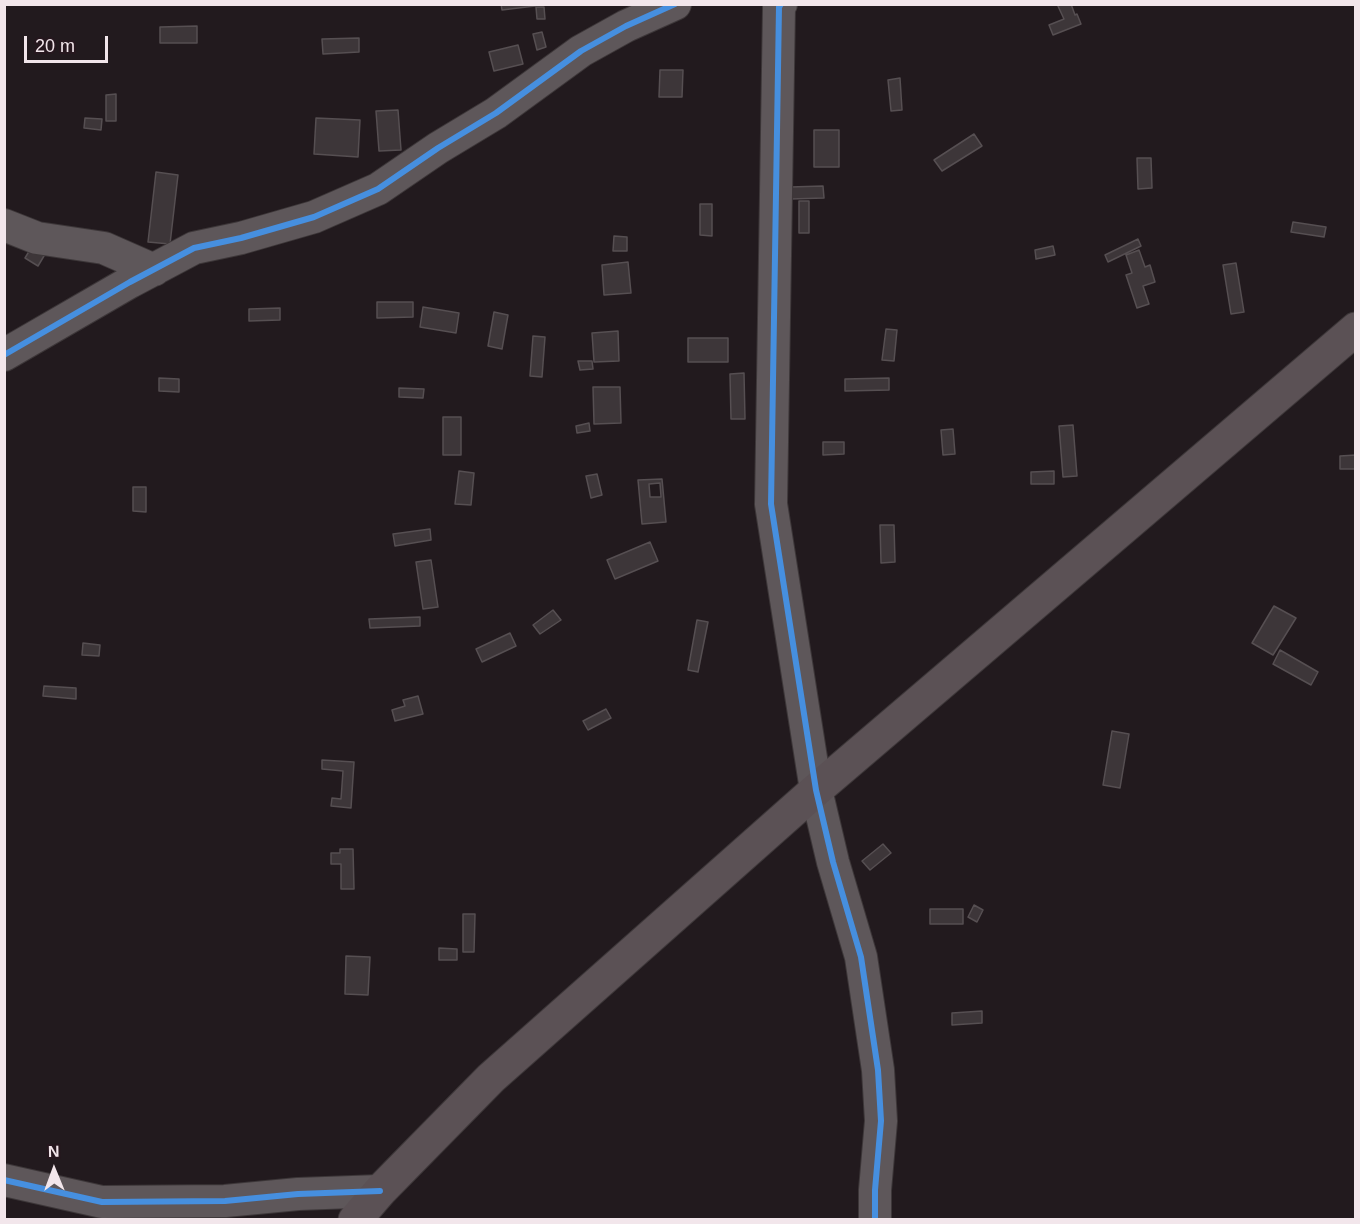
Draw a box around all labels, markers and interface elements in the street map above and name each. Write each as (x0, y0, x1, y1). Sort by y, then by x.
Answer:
scale bar (27, 24, 111, 62)
text: 20 m (35, 36, 75, 56)
north arrow (24, 1140, 84, 1200)
text: N (48, 1143, 60, 1160)

